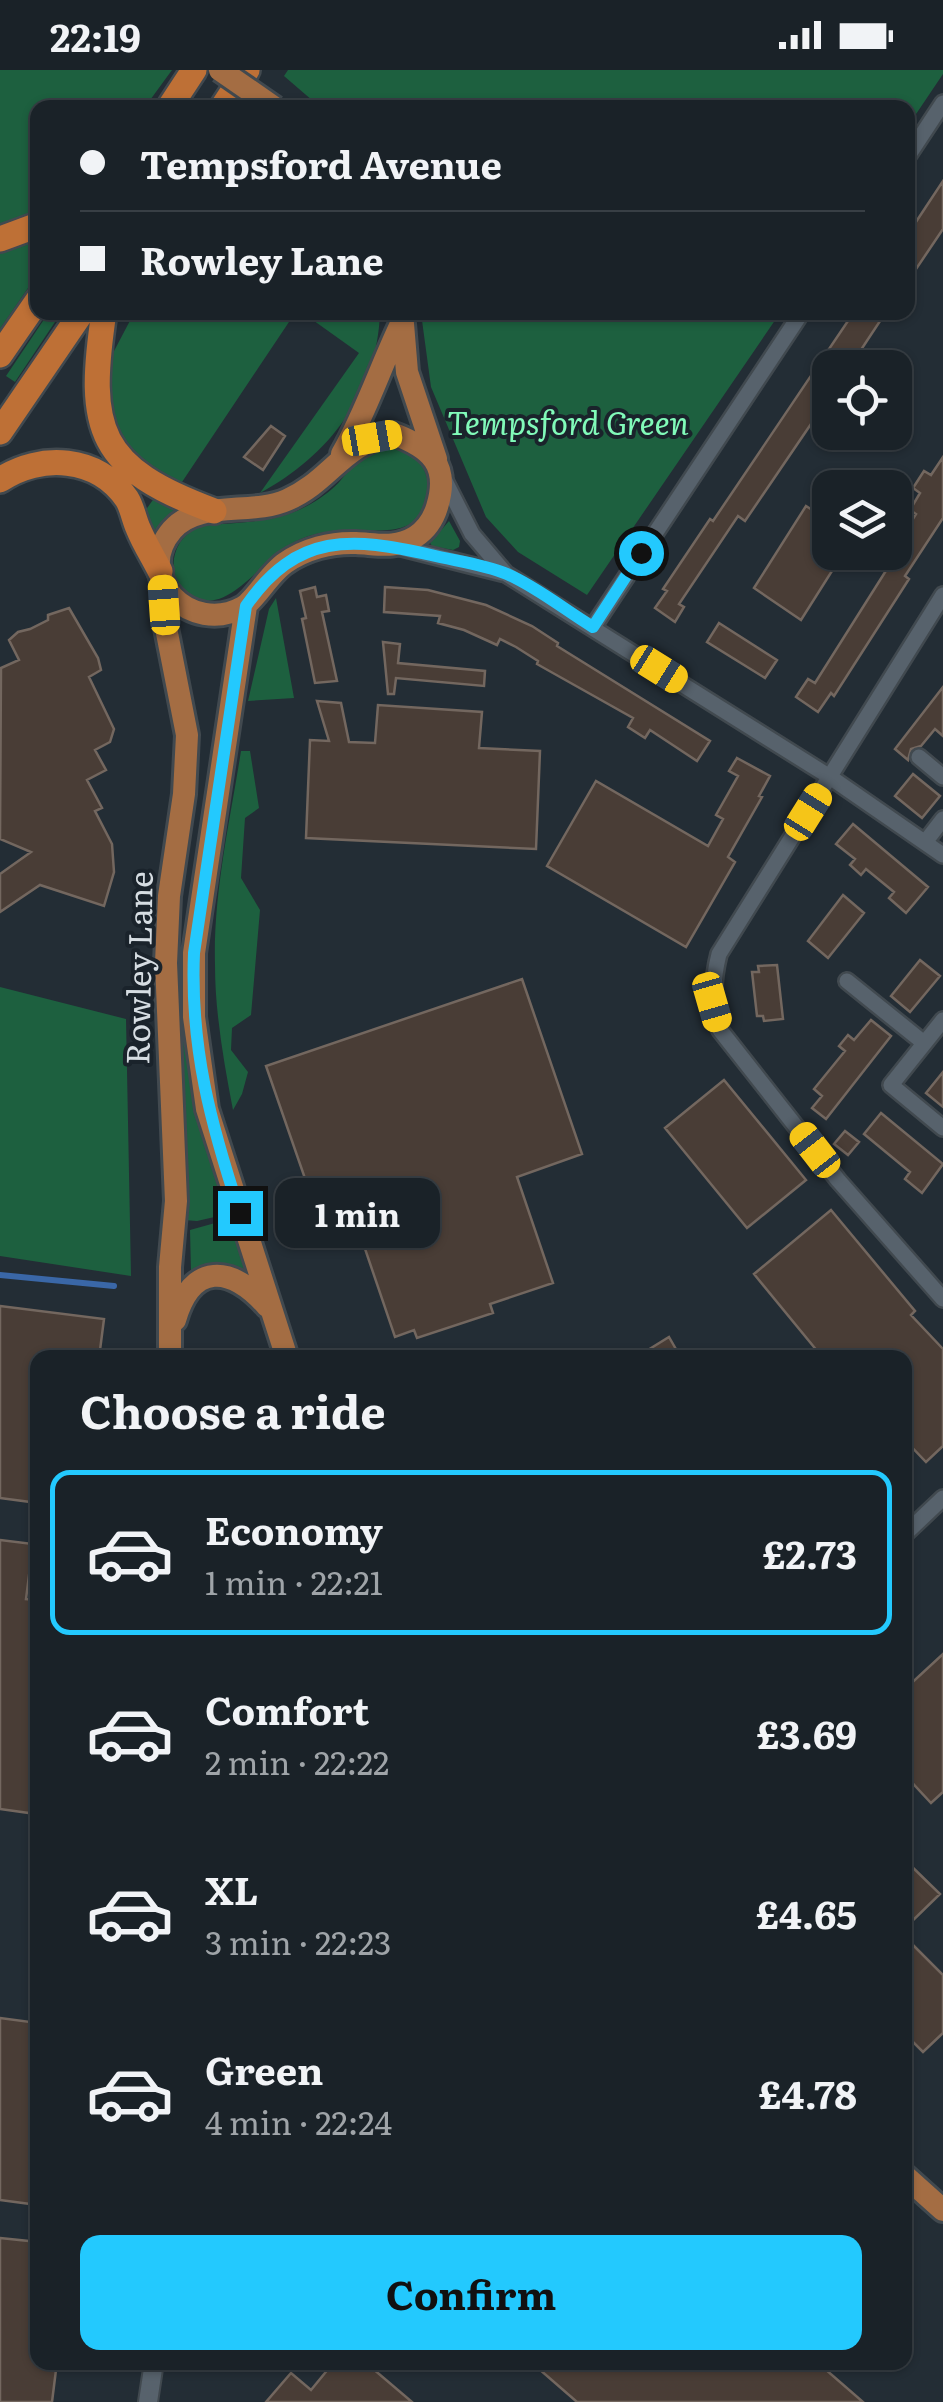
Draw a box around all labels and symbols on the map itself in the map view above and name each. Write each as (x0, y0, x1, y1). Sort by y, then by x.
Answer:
park label: Tempsford Green (447, 397, 689, 445)
car (340, 418, 404, 458)
route start (619, 531, 664, 576)
car (147, 574, 181, 636)
car (626, 640, 692, 698)
car (779, 779, 837, 845)
street label: Rowley Lane (111, 871, 163, 1065)
car (689, 969, 735, 1035)
car (785, 1117, 845, 1183)
callout: 1 min (275, 1178, 440, 1248)
route end (218, 1191, 263, 1236)

